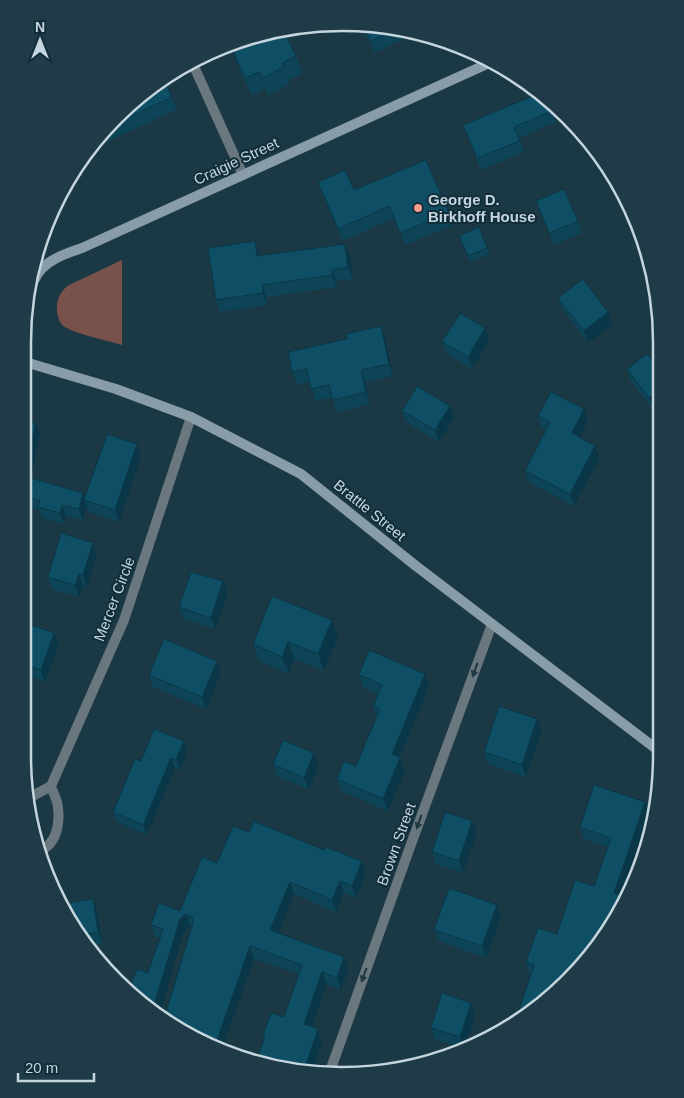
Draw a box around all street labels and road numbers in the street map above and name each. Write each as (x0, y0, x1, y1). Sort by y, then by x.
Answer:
street label: Craigie Street (191, 134, 282, 188)
street label: Brattle Street (331, 476, 410, 545)
street label: Mercer Circle (90, 554, 138, 644)
street label: Brown Street (373, 800, 419, 888)

